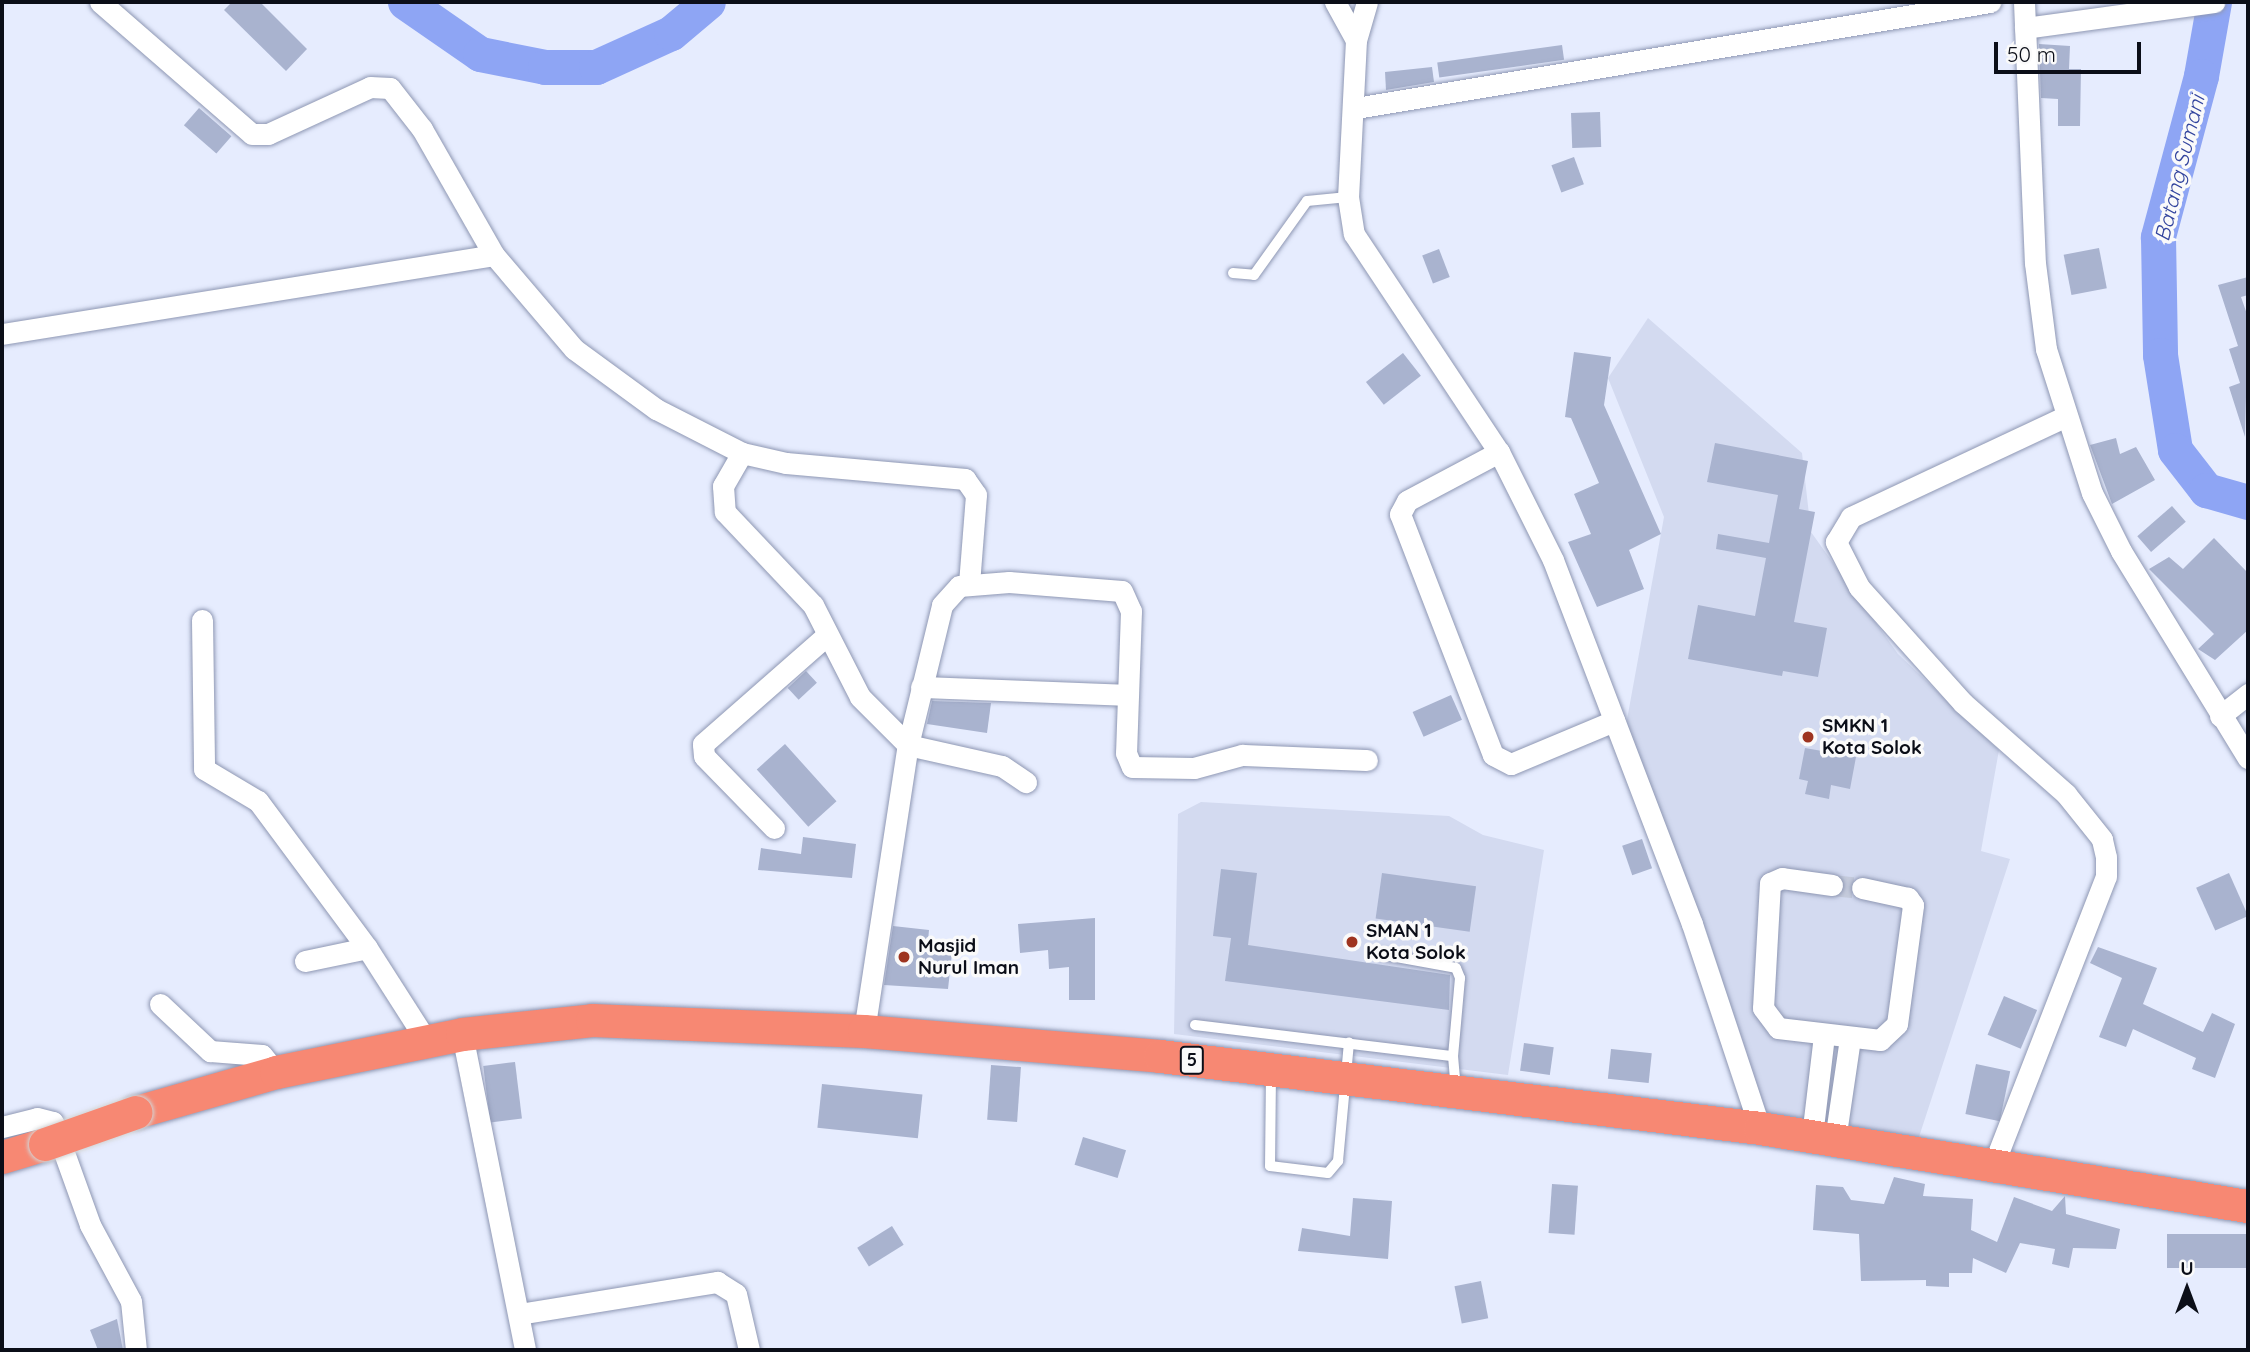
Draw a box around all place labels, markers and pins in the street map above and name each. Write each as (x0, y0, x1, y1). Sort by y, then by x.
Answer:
place label: SMKN 1 Kota Solok (1822, 715, 1922, 759)
marker: SMKN 1 Kota Solok (1800, 729, 1816, 745)
place label: SMAN 1 Kota Solok (1366, 920, 1466, 964)
marker: SMAN 1 Kota Solok (1344, 934, 1360, 950)
place label: Masjid Nurul Iman (918, 935, 1019, 979)
marker: Masjid Nurul Iman (896, 949, 912, 965)

